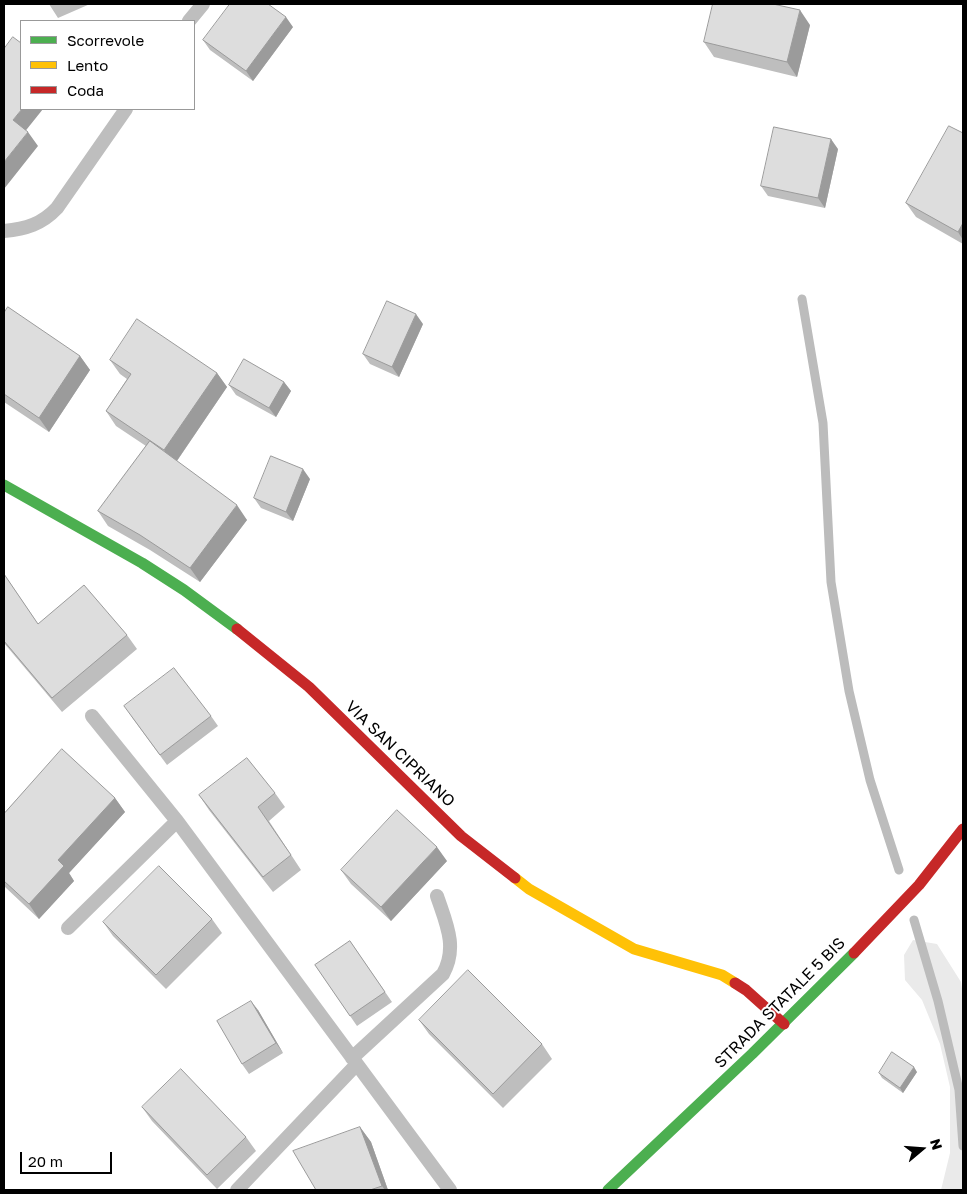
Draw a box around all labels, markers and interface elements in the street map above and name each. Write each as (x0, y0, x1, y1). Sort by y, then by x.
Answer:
legend (20, 20, 195, 110)
text: Scorrevole (67, 31, 144, 49)
text: Lento (67, 56, 108, 74)
text: Coda (67, 81, 104, 99)
street label: VIA SAN CIPRIANO (341, 697, 459, 811)
street label: STRADA STATALE 5 BIS (711, 934, 849, 1072)
north arrow (897, 1124, 947, 1174)
text: N (927, 1137, 946, 1152)
scale bar (22, 1142, 115, 1174)
text: 20 m (28, 1152, 63, 1170)

